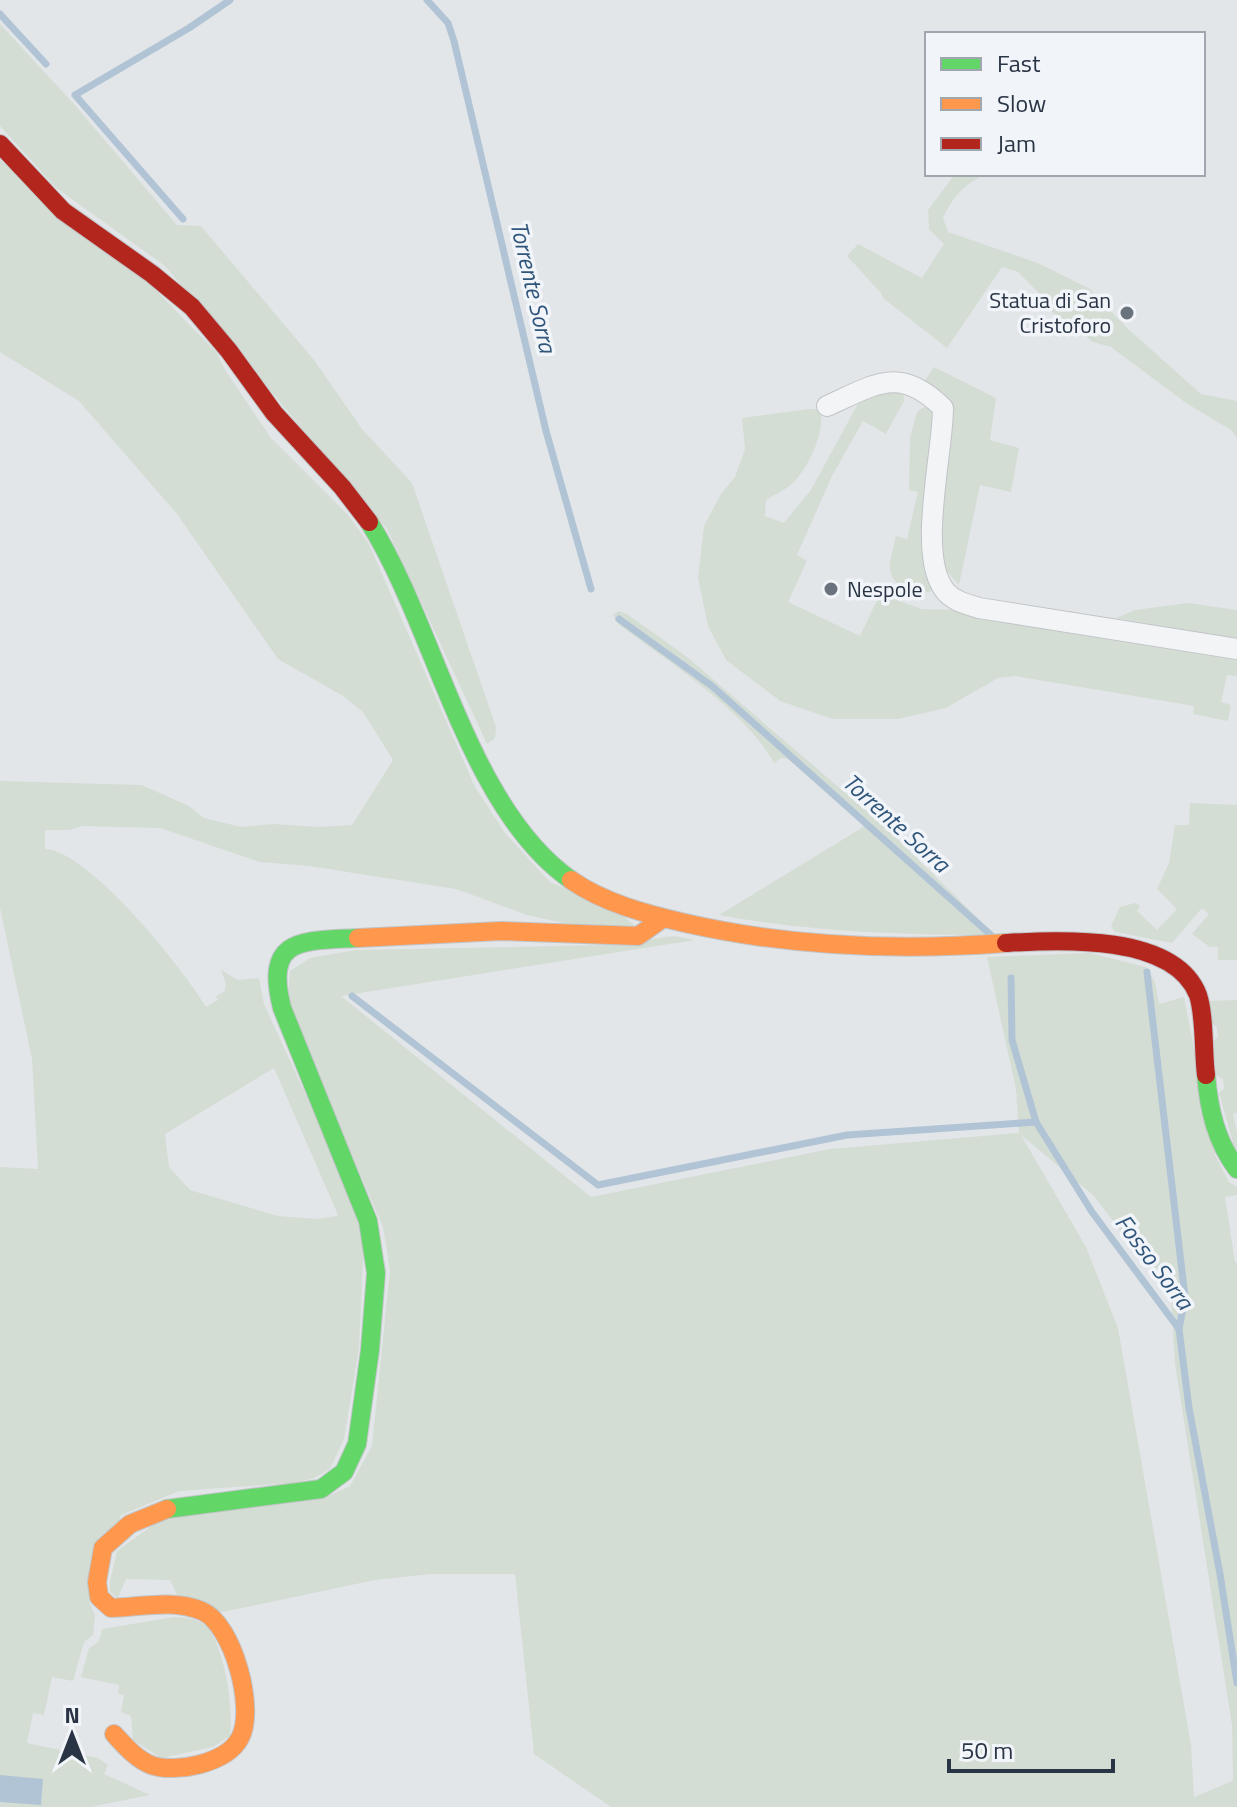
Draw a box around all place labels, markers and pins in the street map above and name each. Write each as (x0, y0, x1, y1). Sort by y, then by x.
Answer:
place label: Statua di San Cristoforo (989, 283, 1111, 342)
marker: Statua di San Cristoforo (1118, 304, 1136, 322)
place label: Nespole (847, 572, 923, 606)
marker: Nespole (822, 580, 840, 598)

